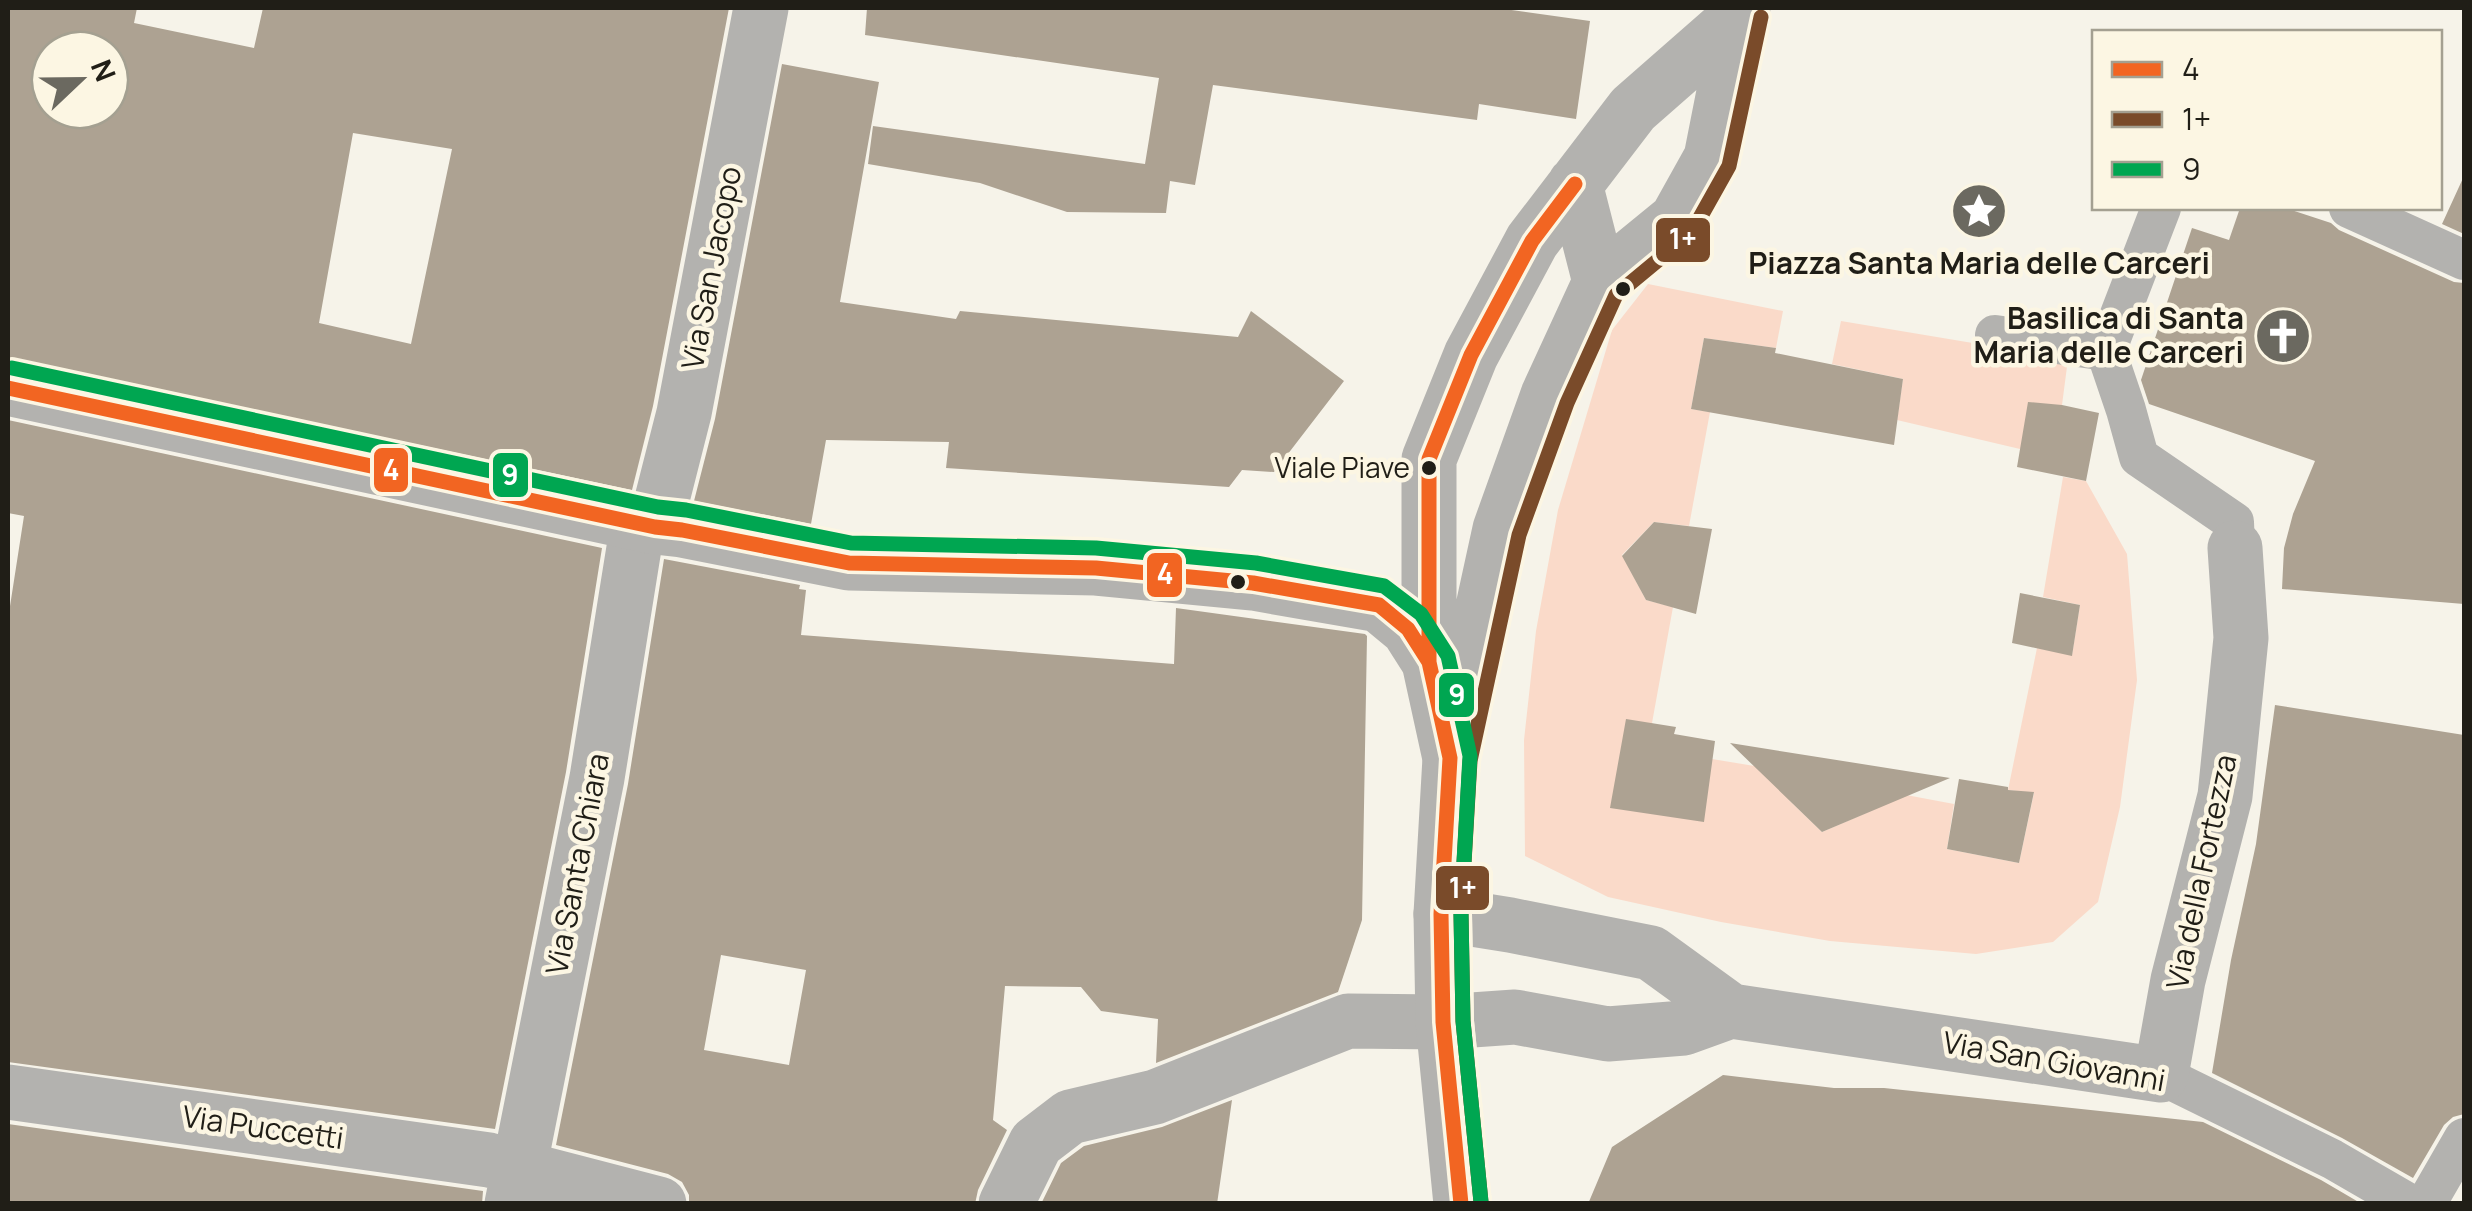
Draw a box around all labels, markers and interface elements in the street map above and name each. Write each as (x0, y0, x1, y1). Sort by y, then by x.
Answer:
north arrow (30, 30, 130, 130)
legend (2092, 30, 2442, 210)
text: 4 (2182, 48, 2200, 89)
text: N (83, 54, 125, 87)
text: 1+ (2182, 98, 2211, 139)
text: 9 (2182, 148, 2201, 189)
street label: Via San Jacopo (671, 163, 750, 373)
place icon: Piazza Santa Maria delle Carceri (1949, 181, 2009, 241)
line badge: 1+ (1654, 216, 1712, 264)
text: 1+ (1669, 219, 1697, 257)
place label: Piazza Santa Maria delle Carceri (1748, 242, 2210, 283)
unlabelled marker (1613, 279, 1633, 299)
place label: Basilica di Santa Maria delle Carceri (1974, 297, 2244, 372)
church icon: Basilica di Santa Maria delle Carceri (2253, 306, 2313, 366)
line badge: 4 (372, 446, 410, 494)
place label: Viale Piave (1275, 448, 1410, 486)
text: 4 (382, 450, 400, 488)
line badge: 9 (491, 451, 530, 499)
text: 9 (501, 455, 519, 493)
marker: Viale Piave (1419, 458, 1439, 478)
line badge: 4 (1145, 551, 1184, 599)
text: 4 (1156, 554, 1174, 592)
unlabelled marker (1228, 572, 1248, 592)
line badge: 9 (1437, 671, 1476, 719)
text: 9 (1448, 675, 1466, 713)
street label: Via Santa Chiara (535, 750, 618, 978)
street label: Via della Fortezza (2156, 751, 2245, 993)
line badge: 1+ (1434, 864, 1491, 912)
text: 1+ (1449, 868, 1477, 906)
street label: Via San Giovanni (1940, 1021, 2169, 1100)
street label: Via Puccetti (180, 1095, 346, 1158)

